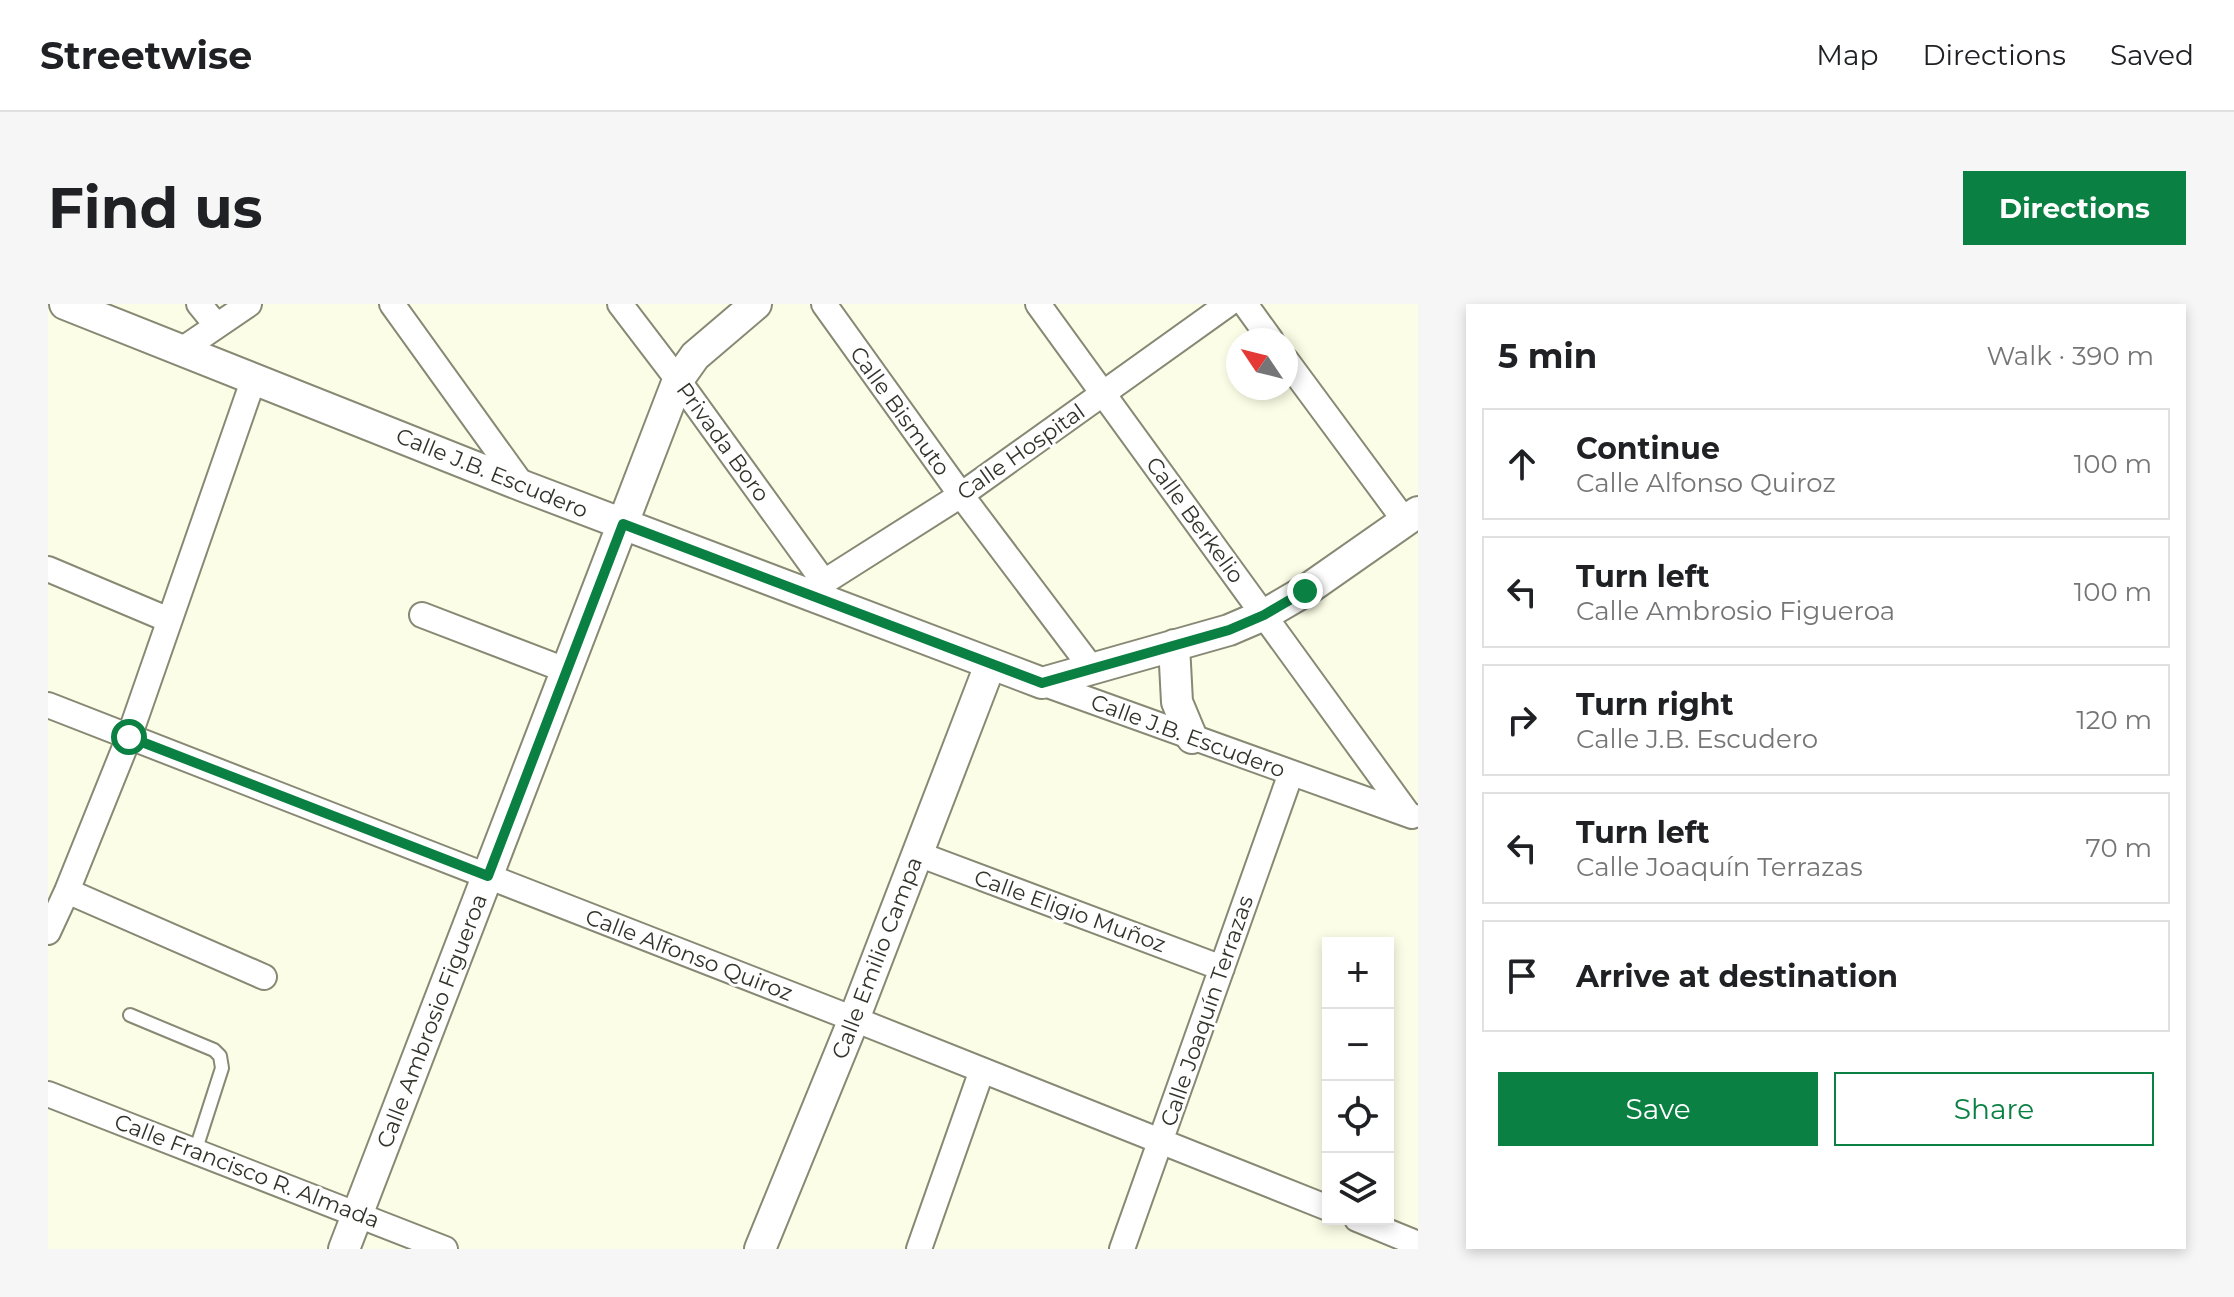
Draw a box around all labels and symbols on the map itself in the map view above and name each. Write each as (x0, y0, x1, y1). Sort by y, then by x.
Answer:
north arrow (1226, 328, 1298, 400)
street label: Calle Bismuto (844, 341, 956, 481)
street label: Privada Boro (671, 377, 775, 507)
street label: Calle Hospital (952, 398, 1090, 506)
street label: Calle J.B. Escudero (392, 422, 592, 524)
street label: Calle Berkelio (1140, 452, 1250, 588)
route end (1287, 573, 1323, 609)
street label: Calle J.B. Escudero (1087, 688, 1289, 784)
route start (111, 719, 147, 755)
street label: Calle Emilio Campa (826, 853, 928, 1063)
street label: Calle Eligio Muñoz (971, 864, 1169, 958)
street label: Calle Ambrosio Figueroa (371, 890, 493, 1152)
street label: Calle Joaquín Terrazas (1155, 892, 1259, 1130)
street label: Calle Alfonso Quiroz (582, 903, 796, 1007)
street label: Calle Francisco R. Almada (111, 1108, 383, 1234)

